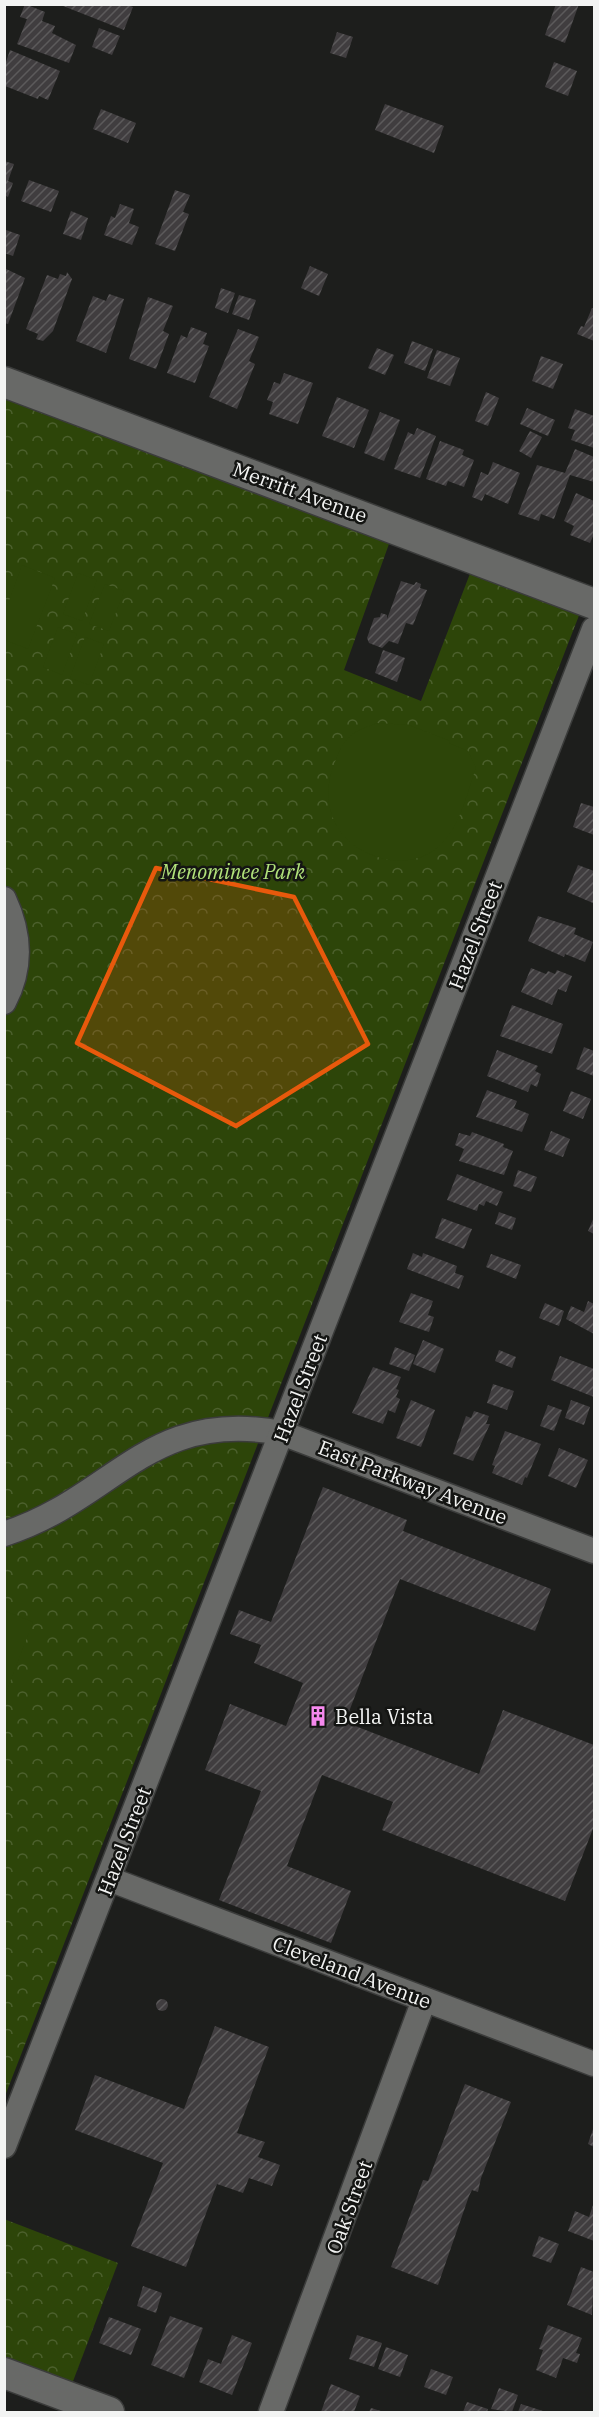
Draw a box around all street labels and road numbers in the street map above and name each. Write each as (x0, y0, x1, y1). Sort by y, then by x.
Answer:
street label: Merritt Avenue (229, 455, 371, 529)
street label: Hazel Street (442, 877, 508, 993)
street label: Hazel Street (267, 1330, 333, 1446)
street label: East Parkway Avenue (315, 1433, 511, 1531)
street label: Hazel Street (91, 1783, 157, 1899)
street label: Cleveland Avenue (269, 1929, 435, 2015)
street label: Oak Street (320, 2156, 378, 2258)

